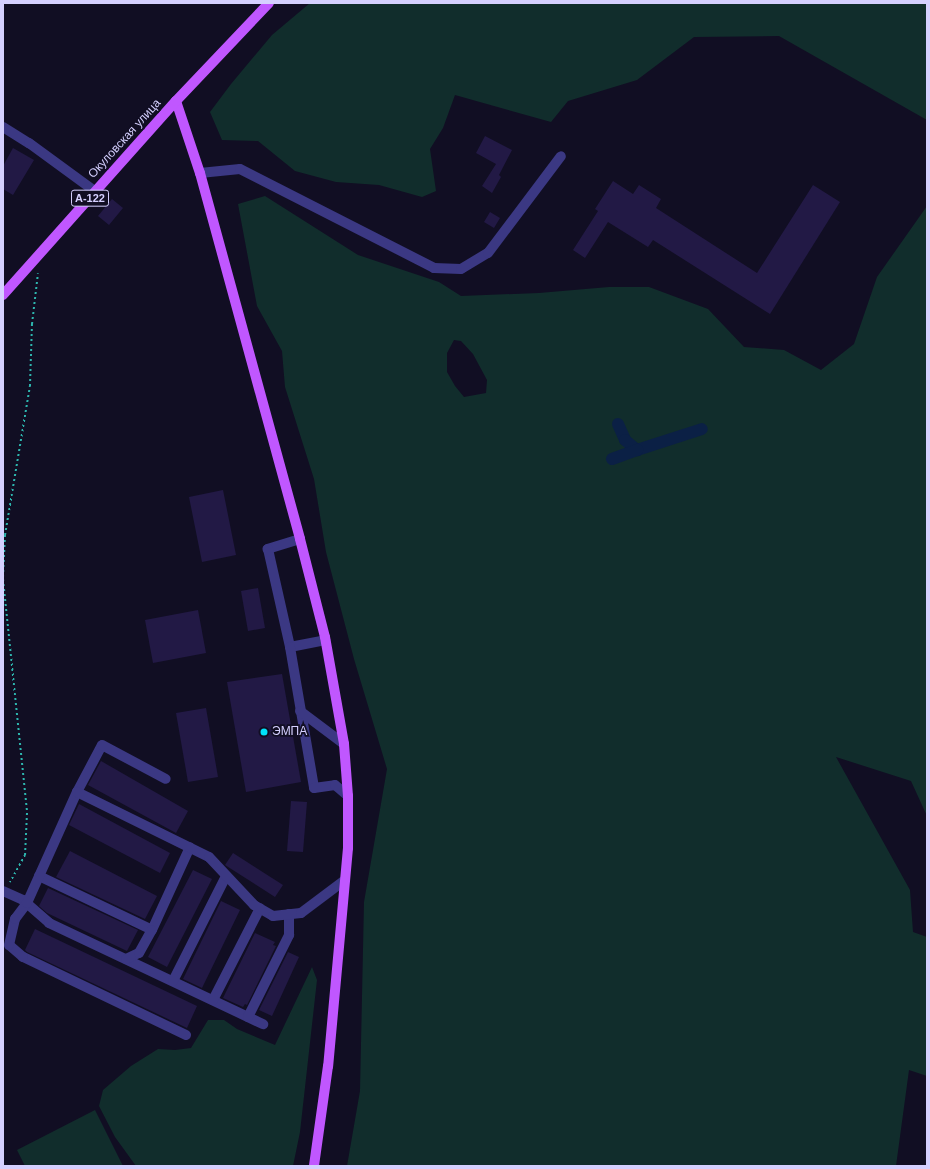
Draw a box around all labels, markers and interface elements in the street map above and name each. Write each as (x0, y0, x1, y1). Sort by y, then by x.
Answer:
street label: Окуловская улица (86, 96, 164, 182)
road number: А-122 (71, 189, 109, 207)
place label: ЭМПА (272, 725, 307, 739)
marker: ЭМПА (259, 727, 269, 737)

